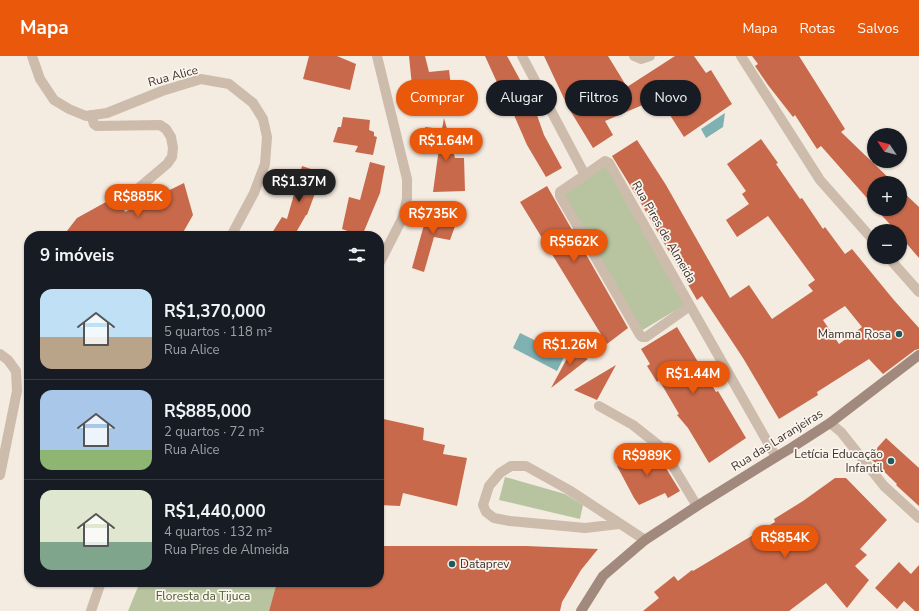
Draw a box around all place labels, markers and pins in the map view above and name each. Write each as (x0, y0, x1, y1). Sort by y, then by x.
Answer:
pin: R$1.64M (409, 128, 483, 162)
pin: R$1.37M (262, 169, 336, 203)
pin: R$885K (105, 184, 171, 218)
pin: R$735K (400, 201, 466, 235)
pin: R$562K (541, 229, 607, 263)
place label: Mamma Rosa (818, 326, 891, 342)
marker: Mamma Rosa (894, 329, 904, 339)
pin: R$1.26M (533, 332, 607, 366)
pin: R$1.44M (656, 361, 730, 395)
pin: R$989K (614, 443, 680, 477)
place label: Letícia Educação Infantil (794, 446, 883, 476)
marker: Letícia Educação Infantil (886, 456, 896, 466)
pin: R$854K (752, 525, 818, 559)
place label: Dataprev (460, 556, 510, 572)
marker: Dataprev (447, 559, 457, 569)

